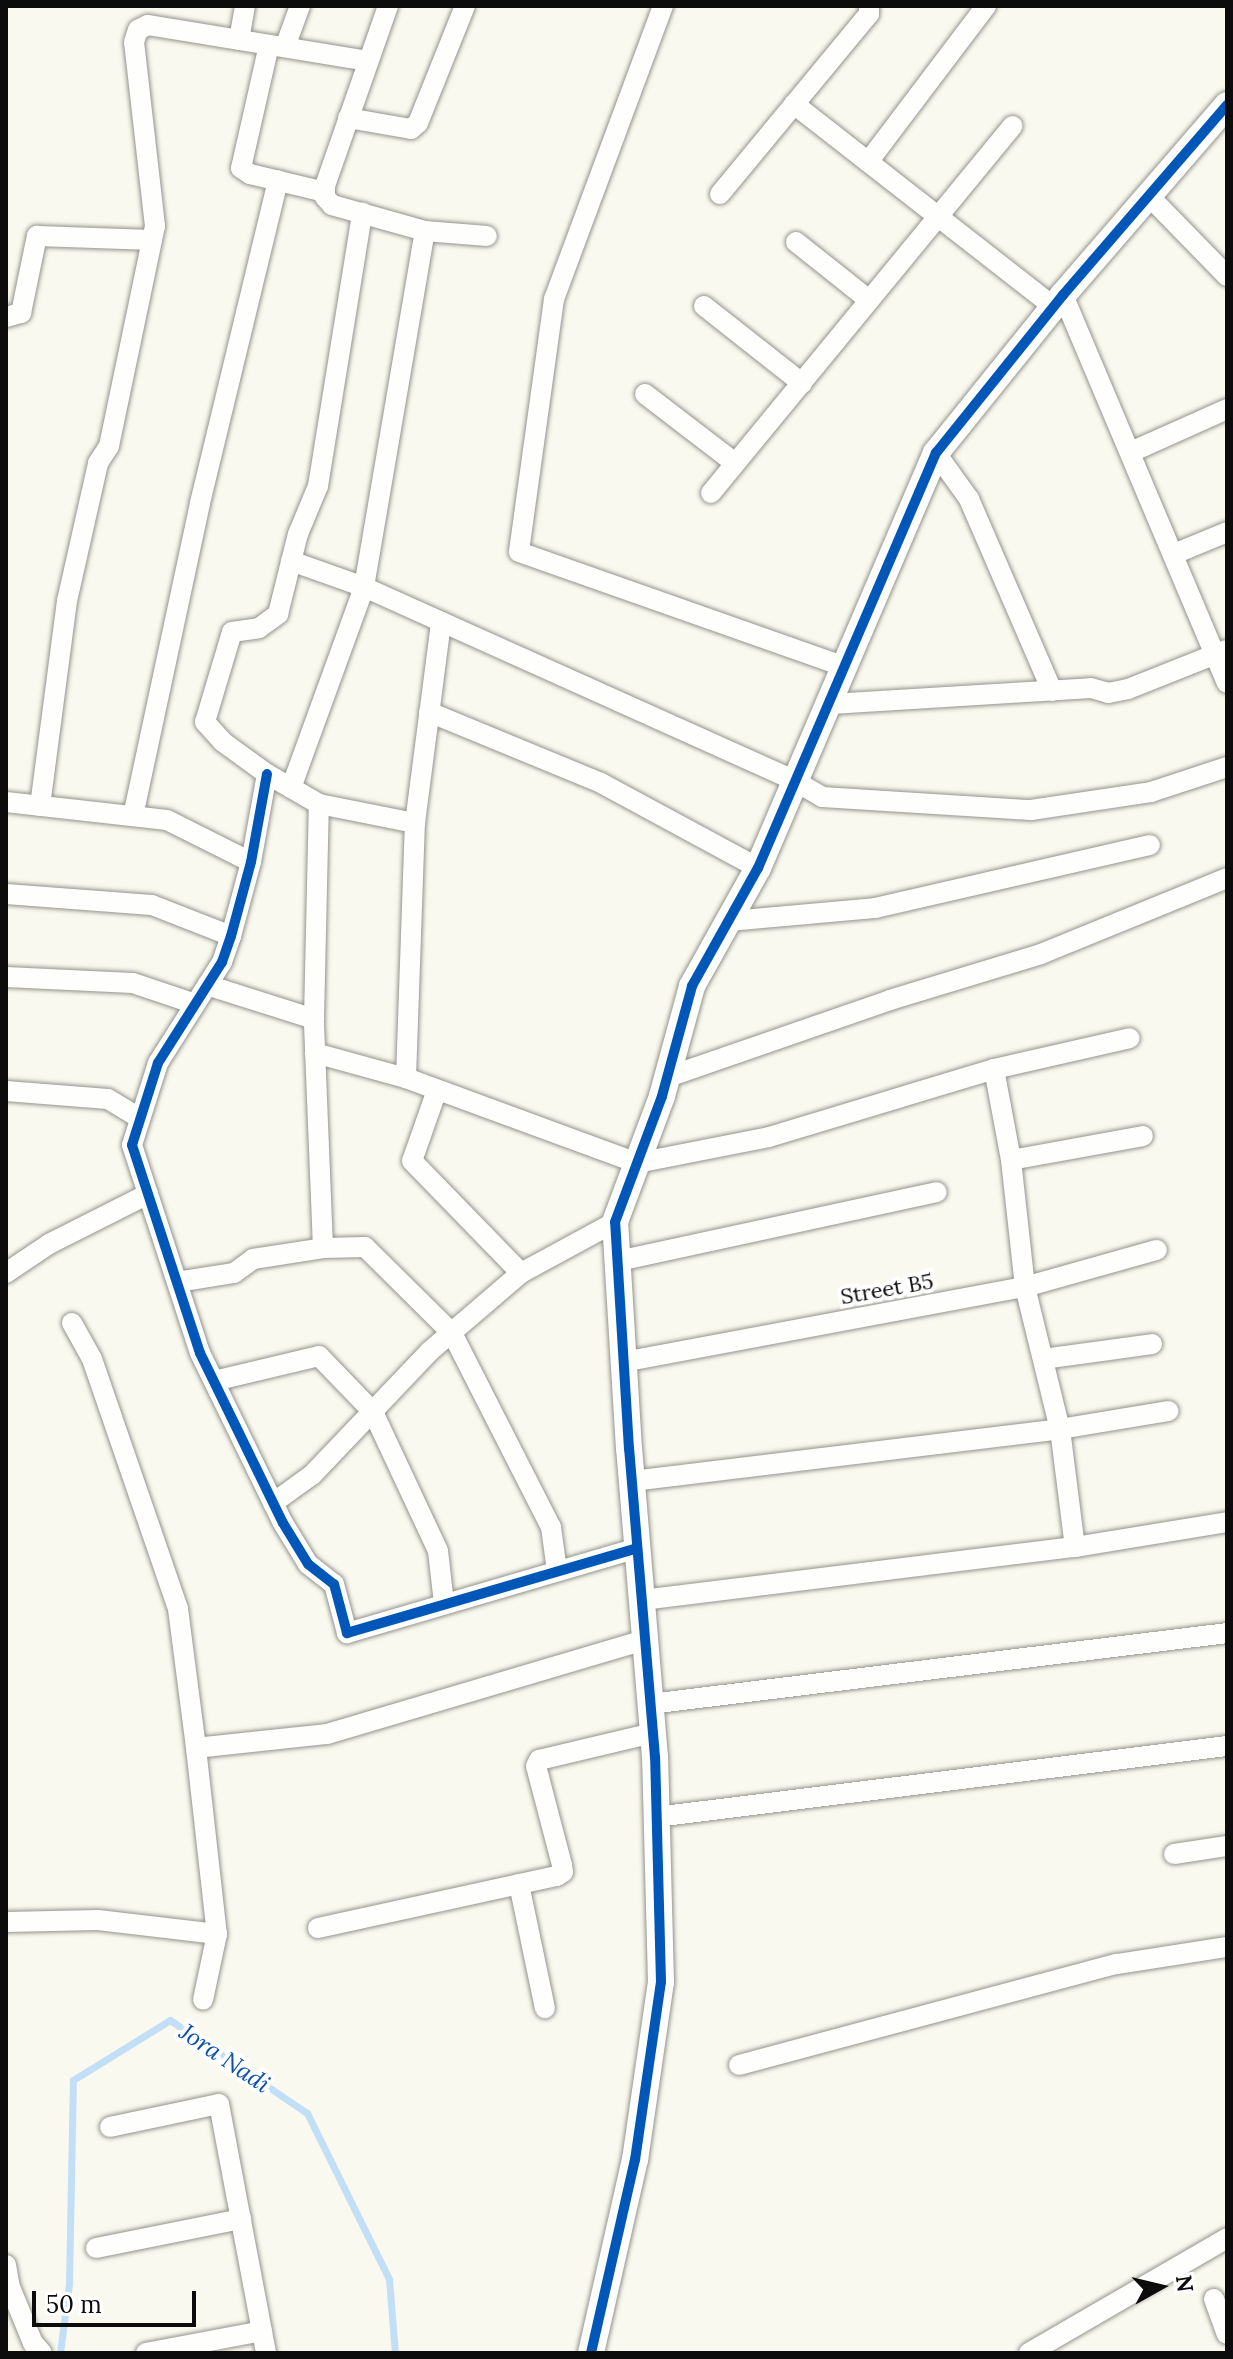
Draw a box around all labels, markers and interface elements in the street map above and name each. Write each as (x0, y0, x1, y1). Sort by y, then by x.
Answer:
street label: Street B5 (839, 1268, 935, 1310)
water label: Jora Nadi (174, 2017, 276, 2099)
north arrow (1121, 2247, 1201, 2327)
text: N (1170, 2273, 1200, 2294)
scale bar (36, 2275, 200, 2325)
text: 50 m (46, 2289, 102, 2320)

